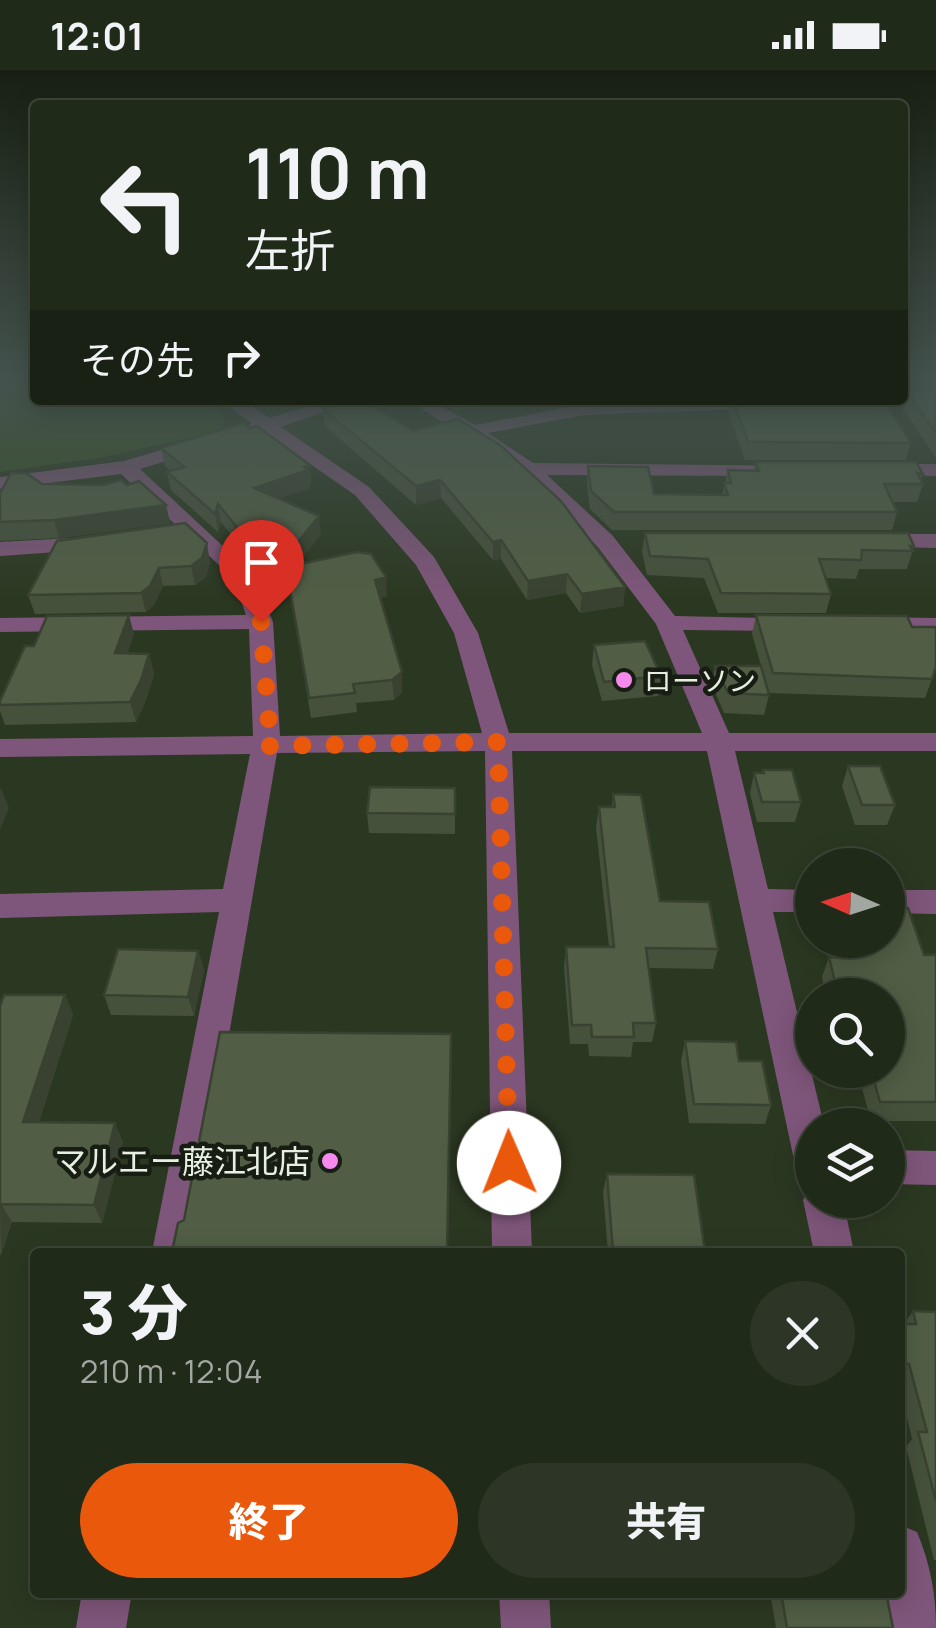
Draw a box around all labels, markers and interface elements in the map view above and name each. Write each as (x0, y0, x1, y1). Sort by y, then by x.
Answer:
text: 12:01 (50, 9, 144, 61)
text: 110 m (245, 124, 429, 220)
icon: left (80, 140, 210, 270)
text: 左折 (245, 219, 335, 281)
icon: right (214, 330, 269, 385)
text: その先 (80, 333, 194, 385)
pin (219, 520, 304, 623)
icon: arrive (234, 535, 289, 590)
place label: ローソン (644, 661, 756, 699)
marker: ローソン (613, 669, 635, 691)
north arrow (795, 848, 905, 958)
map controls (795, 848, 905, 1218)
button: search (795, 978, 905, 1088)
button: layers (795, 1108, 905, 1218)
position arrow (457, 1111, 561, 1215)
place label: マルエー藤江北店 (54, 1139, 310, 1183)
marker: マルエー藤江北店 (319, 1150, 341, 1172)
text: 3 分 (80, 1270, 187, 1352)
button: close (750, 1281, 855, 1386)
text: 210 m · 12:04 (80, 1349, 263, 1393)
button: 終了 (80, 1463, 458, 1578)
button: 共有 (478, 1463, 855, 1578)

